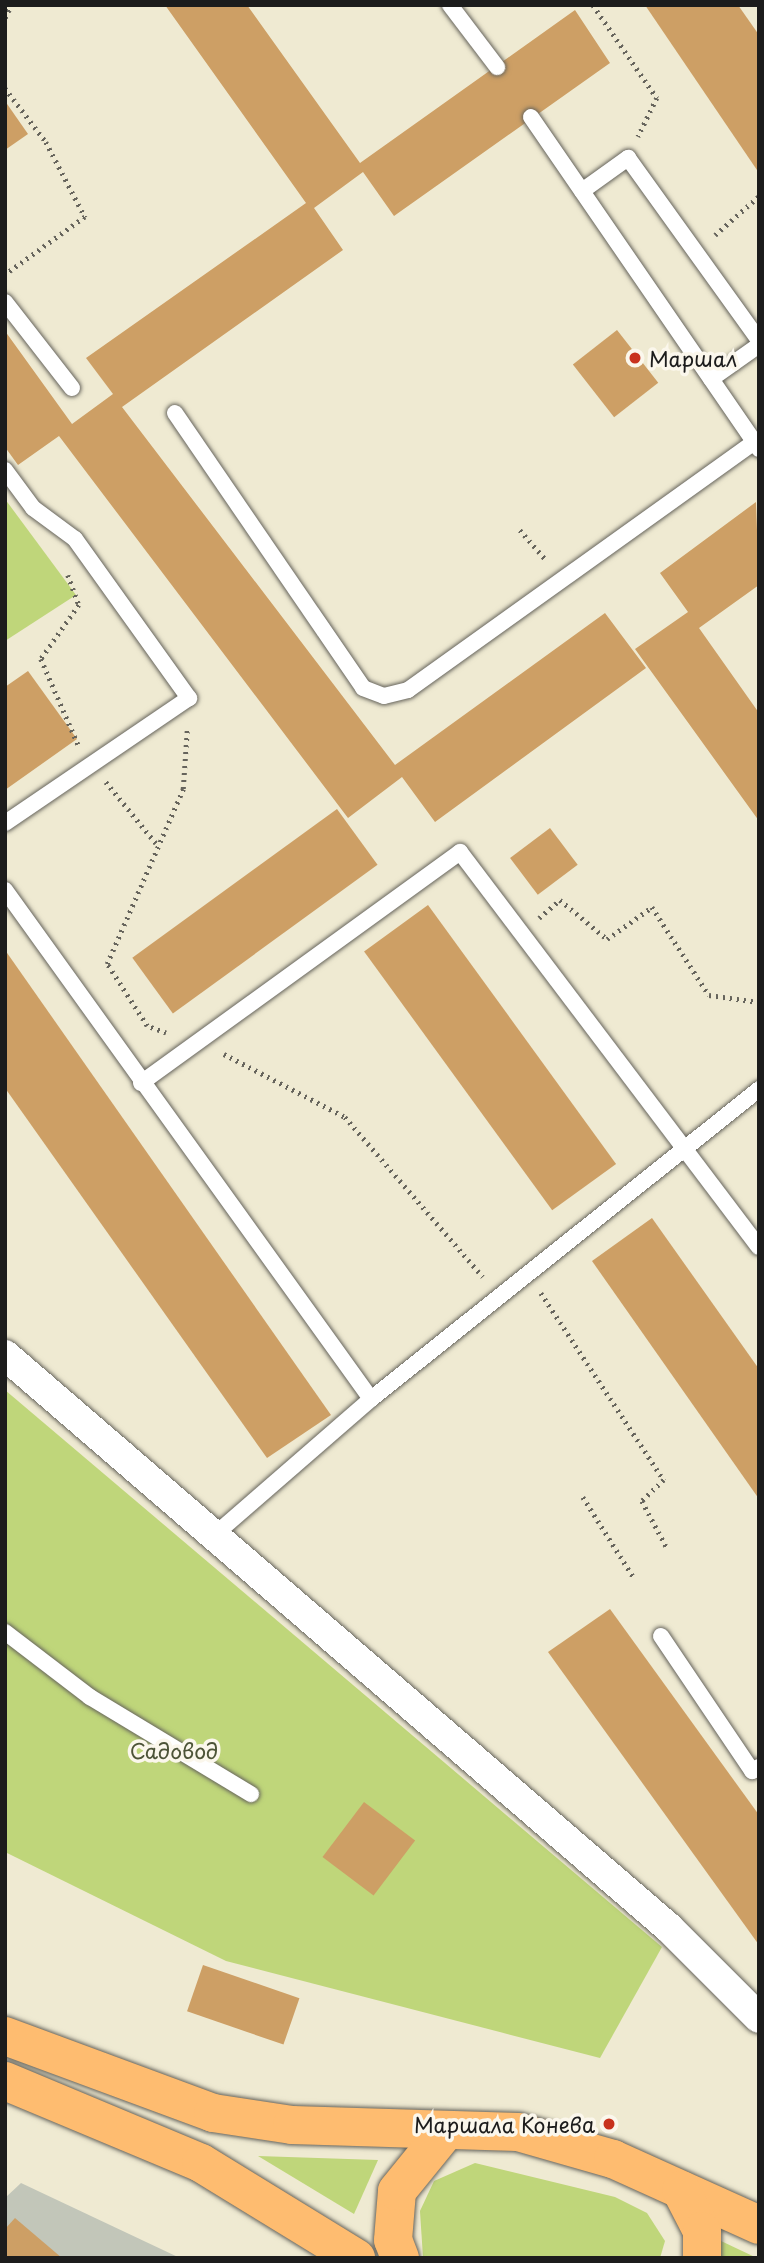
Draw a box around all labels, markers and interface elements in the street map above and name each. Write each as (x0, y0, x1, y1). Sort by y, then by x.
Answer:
place label: Маршал (649, 345, 737, 371)
marker: Маршал (627, 350, 643, 366)
park label: Садовод (130, 1737, 218, 1763)
place label: Маршала Конева (413, 2111, 595, 2137)
marker: Маршала Конева (601, 2116, 617, 2132)

